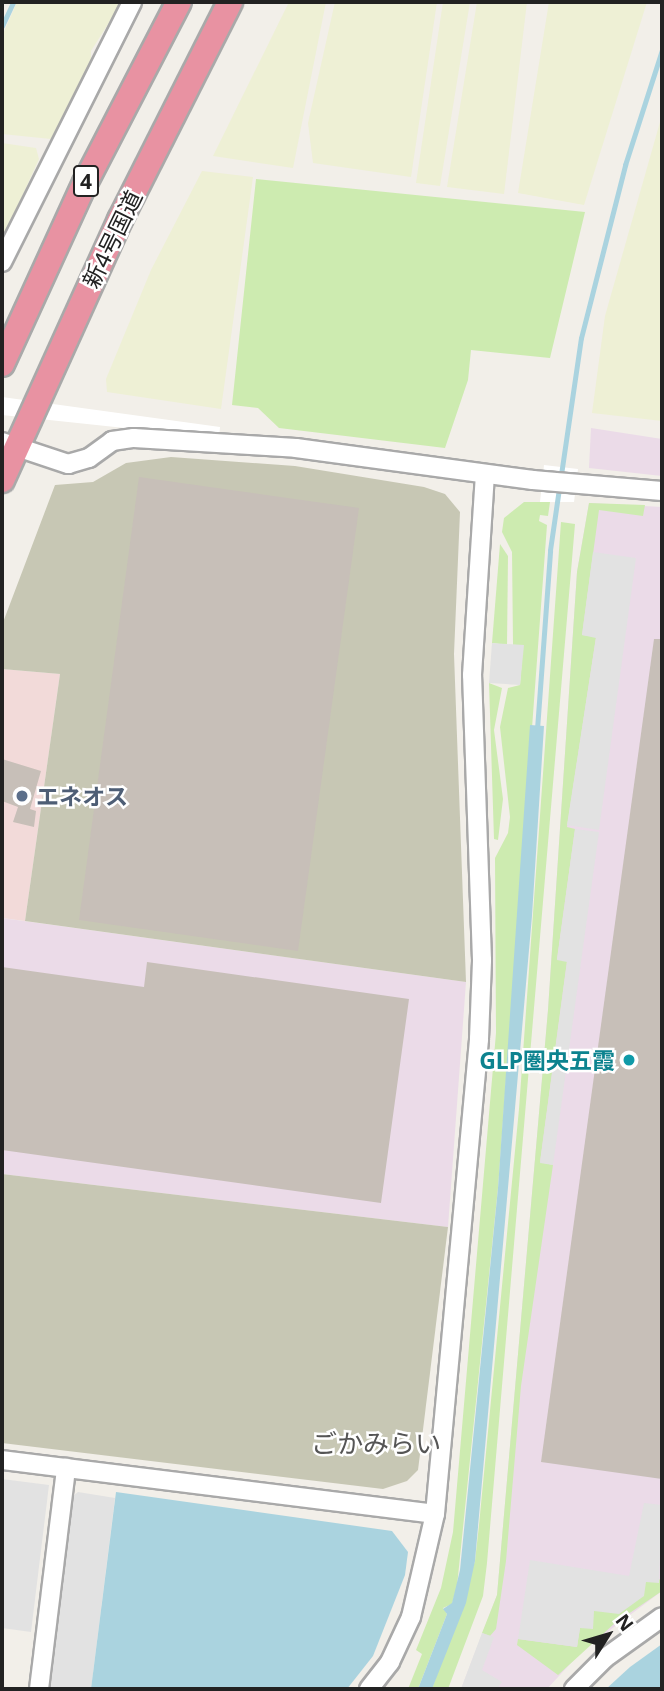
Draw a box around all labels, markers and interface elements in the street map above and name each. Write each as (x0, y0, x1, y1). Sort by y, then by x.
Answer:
road number: 4 (72, 164, 100, 198)
street label: 新4号国道 (77, 186, 147, 292)
place label: エネオス (36, 782, 128, 810)
marker: エネオス (14, 788, 30, 804)
place label: GLP圏央五霞 (479, 1046, 615, 1074)
marker: GLP圏央五霞 (621, 1052, 637, 1068)
district label: ごかみらい (311, 1428, 441, 1460)
north arrow (573, 1600, 643, 1670)
text: N (610, 1608, 640, 1636)

